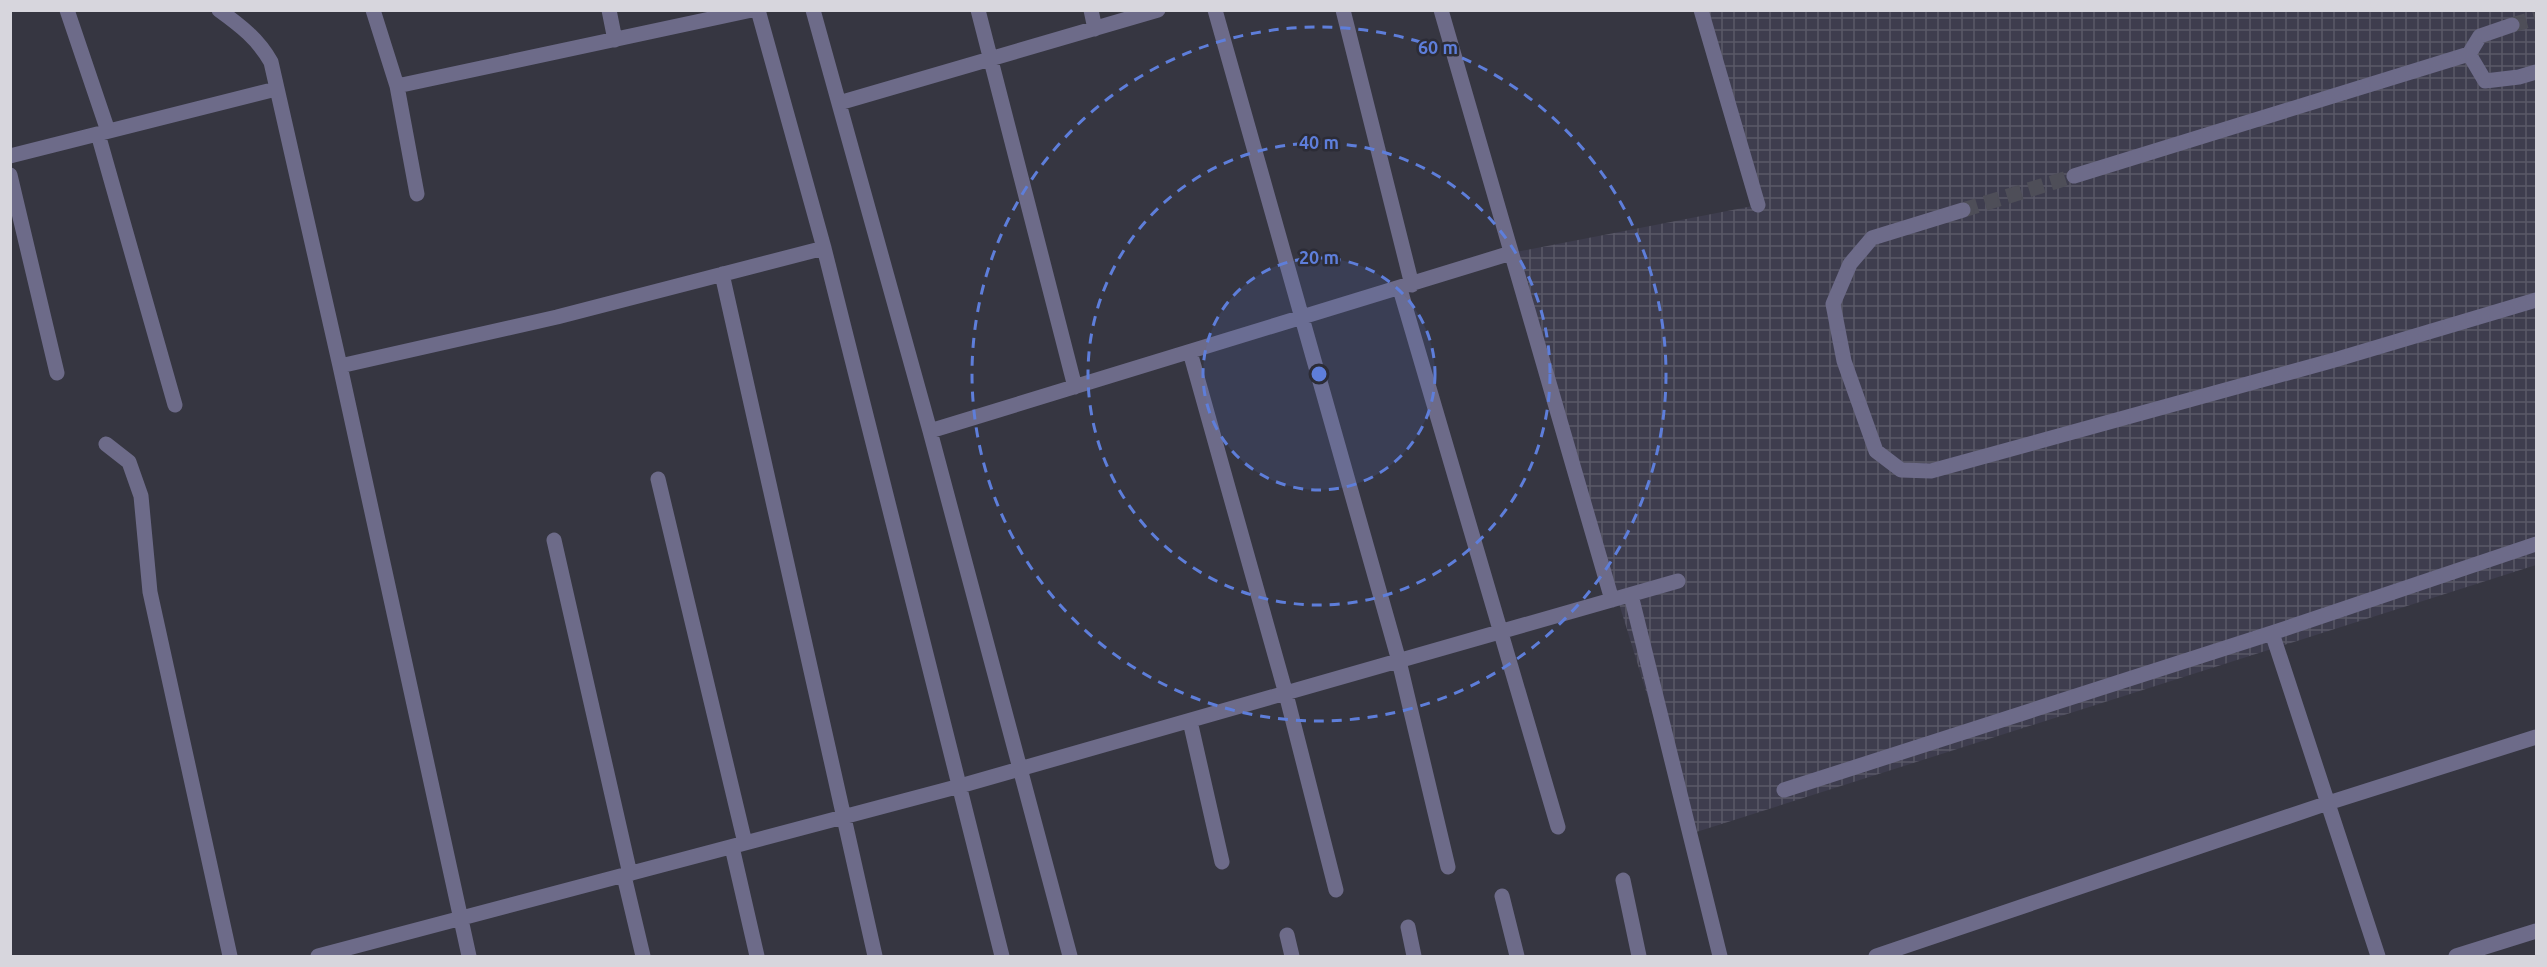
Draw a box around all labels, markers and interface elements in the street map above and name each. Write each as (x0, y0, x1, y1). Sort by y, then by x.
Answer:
text: 60 m (1418, 37, 1458, 57)
text: 40 m (1299, 132, 1339, 152)
text: 20 m (1299, 247, 1339, 267)
centre of rings (1309, 364, 1329, 384)

